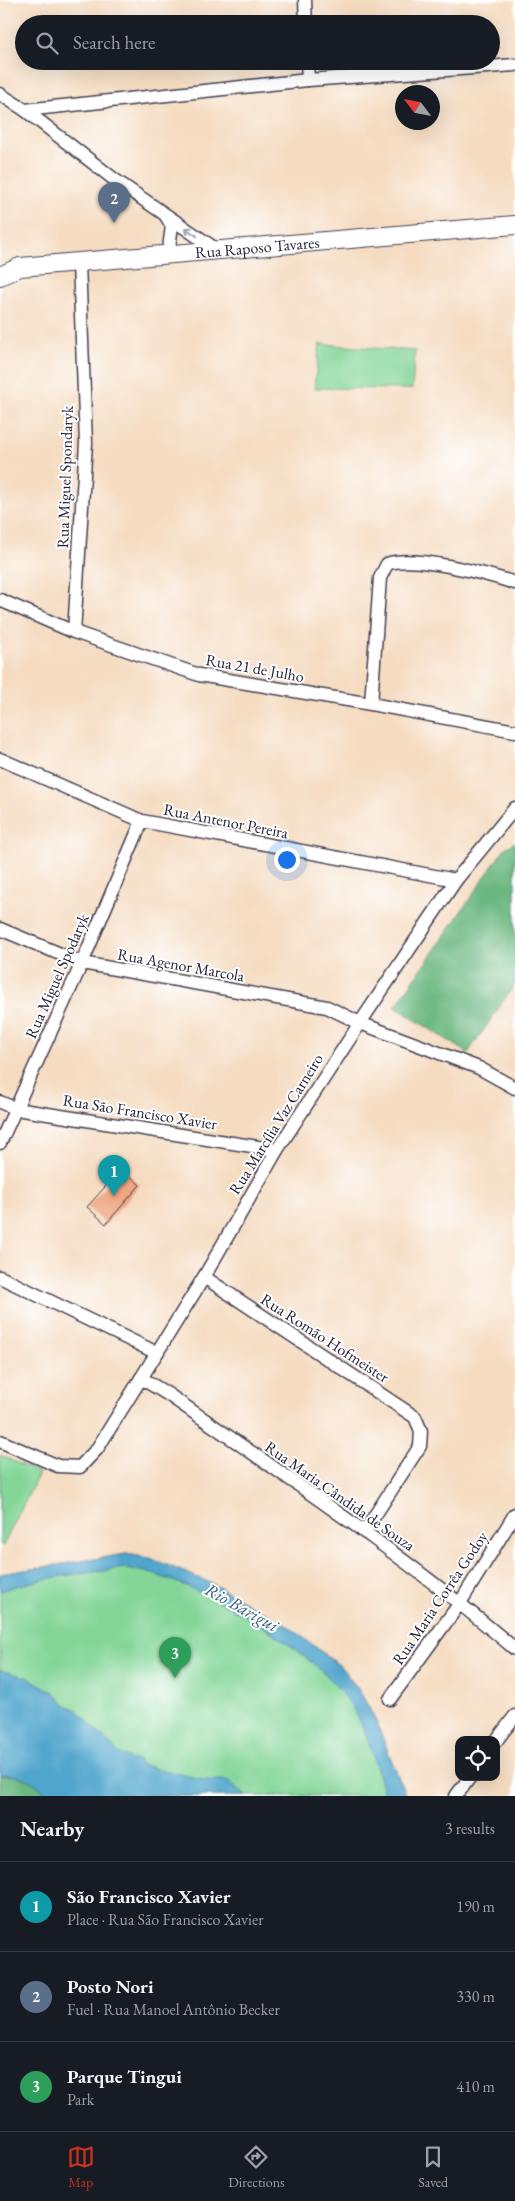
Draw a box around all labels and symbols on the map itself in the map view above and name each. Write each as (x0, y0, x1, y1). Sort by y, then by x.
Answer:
north arrow (395, 85, 440, 130)
pin: 2 (98, 182, 130, 223)
one-way arrow (184, 227, 198, 237)
street label: Rua Raposo Tavares (194, 231, 320, 263)
street label: Rua Miguel Spondaryk (52, 405, 78, 549)
street label: Rua 21 de Julho (204, 649, 306, 687)
street label: Rua Antenor Pereira (162, 799, 291, 844)
your location (274, 847, 300, 873)
street label: Rua Miguel Spodaryk (20, 910, 94, 1042)
street label: Rua Agenor Marcola (116, 943, 247, 987)
street label: Rua Marcília Vaz Carneiro (224, 1049, 328, 1198)
street label: Rua São Francisco Xavier (62, 1089, 219, 1135)
pin: 1 (98, 1155, 130, 1196)
street label: Rua Romão Hofmeister (257, 1289, 394, 1388)
street label: Rua Maria Cândida de Souza (261, 1436, 420, 1556)
street label: Rua Maria Corrêa Godoy (387, 1526, 493, 1669)
water label: Rio Barigui (201, 1577, 283, 1638)
pin: 3 (159, 1637, 191, 1678)

